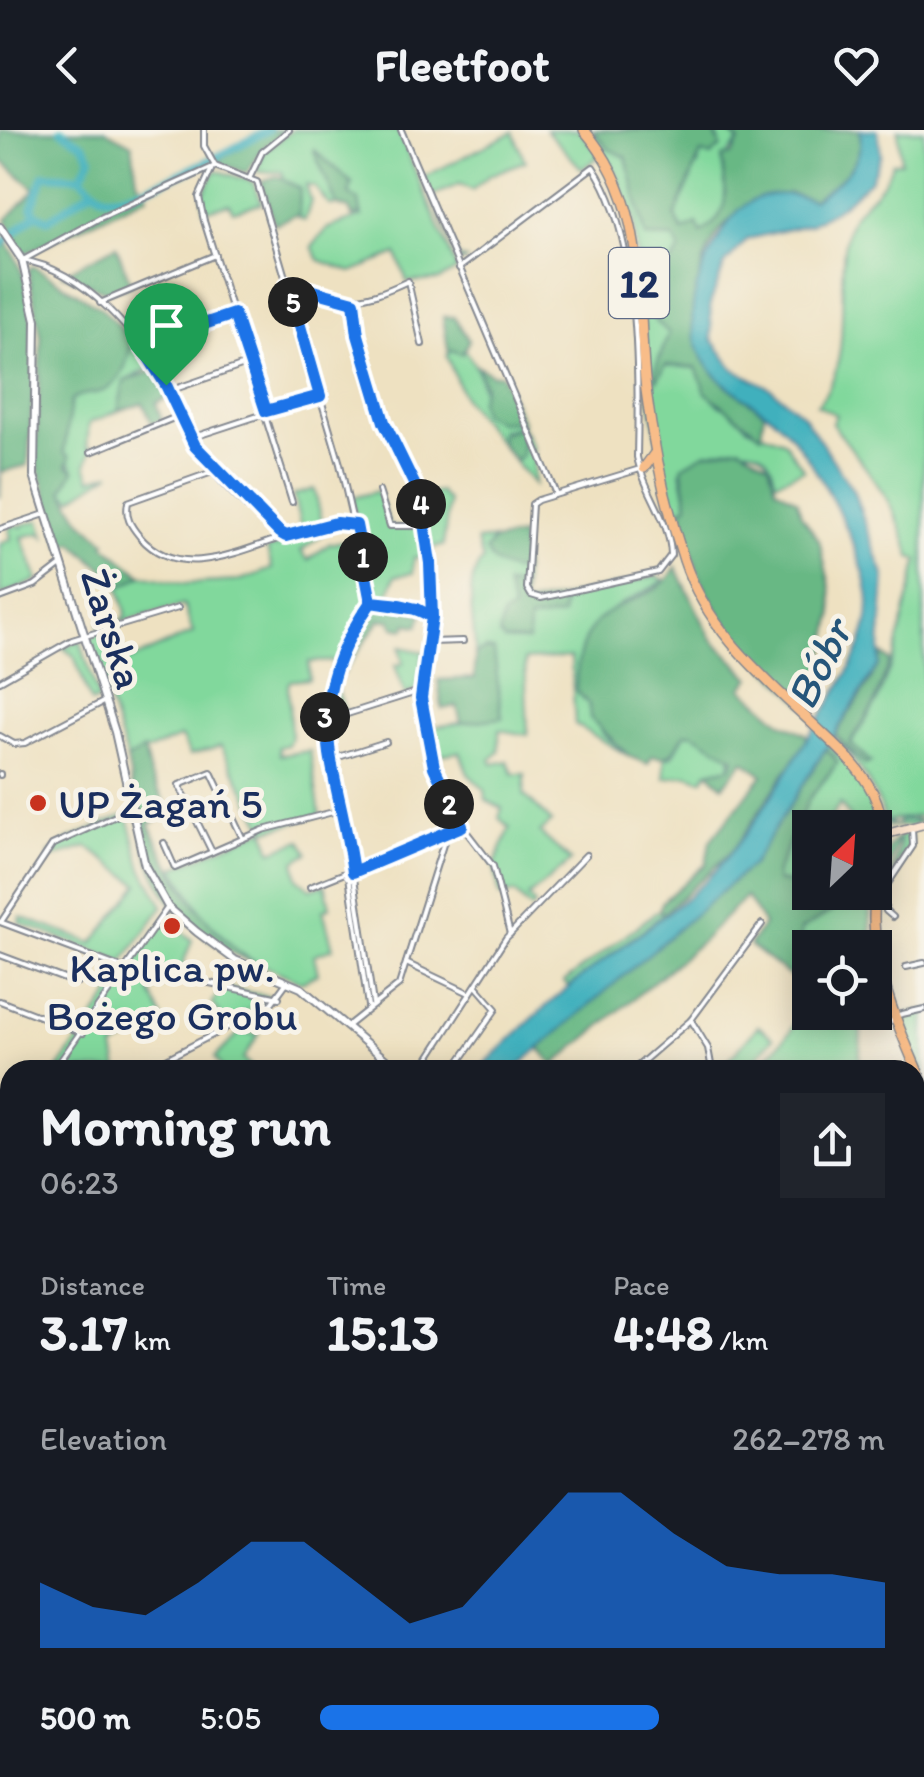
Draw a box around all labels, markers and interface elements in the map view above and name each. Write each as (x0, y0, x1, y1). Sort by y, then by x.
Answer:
icon: back (40, 38, 95, 93)
text: Fleetfoot (374, 38, 550, 92)
icon: heart (829, 38, 884, 93)
road number: 12 (609, 248, 669, 318)
pin: 5 (268, 277, 318, 327)
pin (124, 283, 209, 386)
text: 5 (286, 285, 300, 319)
icon: arrive (139, 298, 194, 353)
pin: 4 (396, 479, 446, 529)
text: 4 (413, 487, 429, 521)
pin: 1 (338, 532, 388, 582)
text: 1 (357, 540, 370, 574)
street label: Żarska (69, 562, 156, 695)
water label: Bóbr (773, 606, 865, 717)
pin: 3 (300, 692, 350, 742)
text: 3 (317, 700, 333, 734)
place label: UP Żagań 5 (58, 778, 263, 829)
pin: 2 (424, 779, 474, 829)
text: 2 (442, 787, 456, 821)
marker: UP Żagań 5 (27, 792, 49, 814)
north arrow (792, 810, 892, 910)
map controls (792, 810, 892, 1030)
marker: Kaplica pw. Bożego Grobu (161, 915, 183, 937)
button: locate (792, 930, 892, 1030)
place label: Kaplica pw. Bożego Grobu (46, 942, 298, 1041)
text: Morning run (40, 1093, 331, 1159)
button: share (780, 1093, 885, 1198)
text: 06:23 (40, 1164, 119, 1202)
text: Distance (40, 1268, 145, 1302)
text: Time (327, 1268, 386, 1302)
text: Pace (613, 1268, 669, 1302)
text: 3.17 (40, 1302, 128, 1363)
text: 15:13 (327, 1302, 439, 1363)
text: 4:48 (613, 1302, 713, 1363)
text: km (128, 1323, 171, 1357)
text: /km (713, 1323, 768, 1357)
text: Elevation (40, 1420, 167, 1458)
text: 262–278 m (732, 1420, 885, 1458)
text: 500 m (40, 1699, 130, 1737)
text: 5:05 (200, 1699, 261, 1737)

